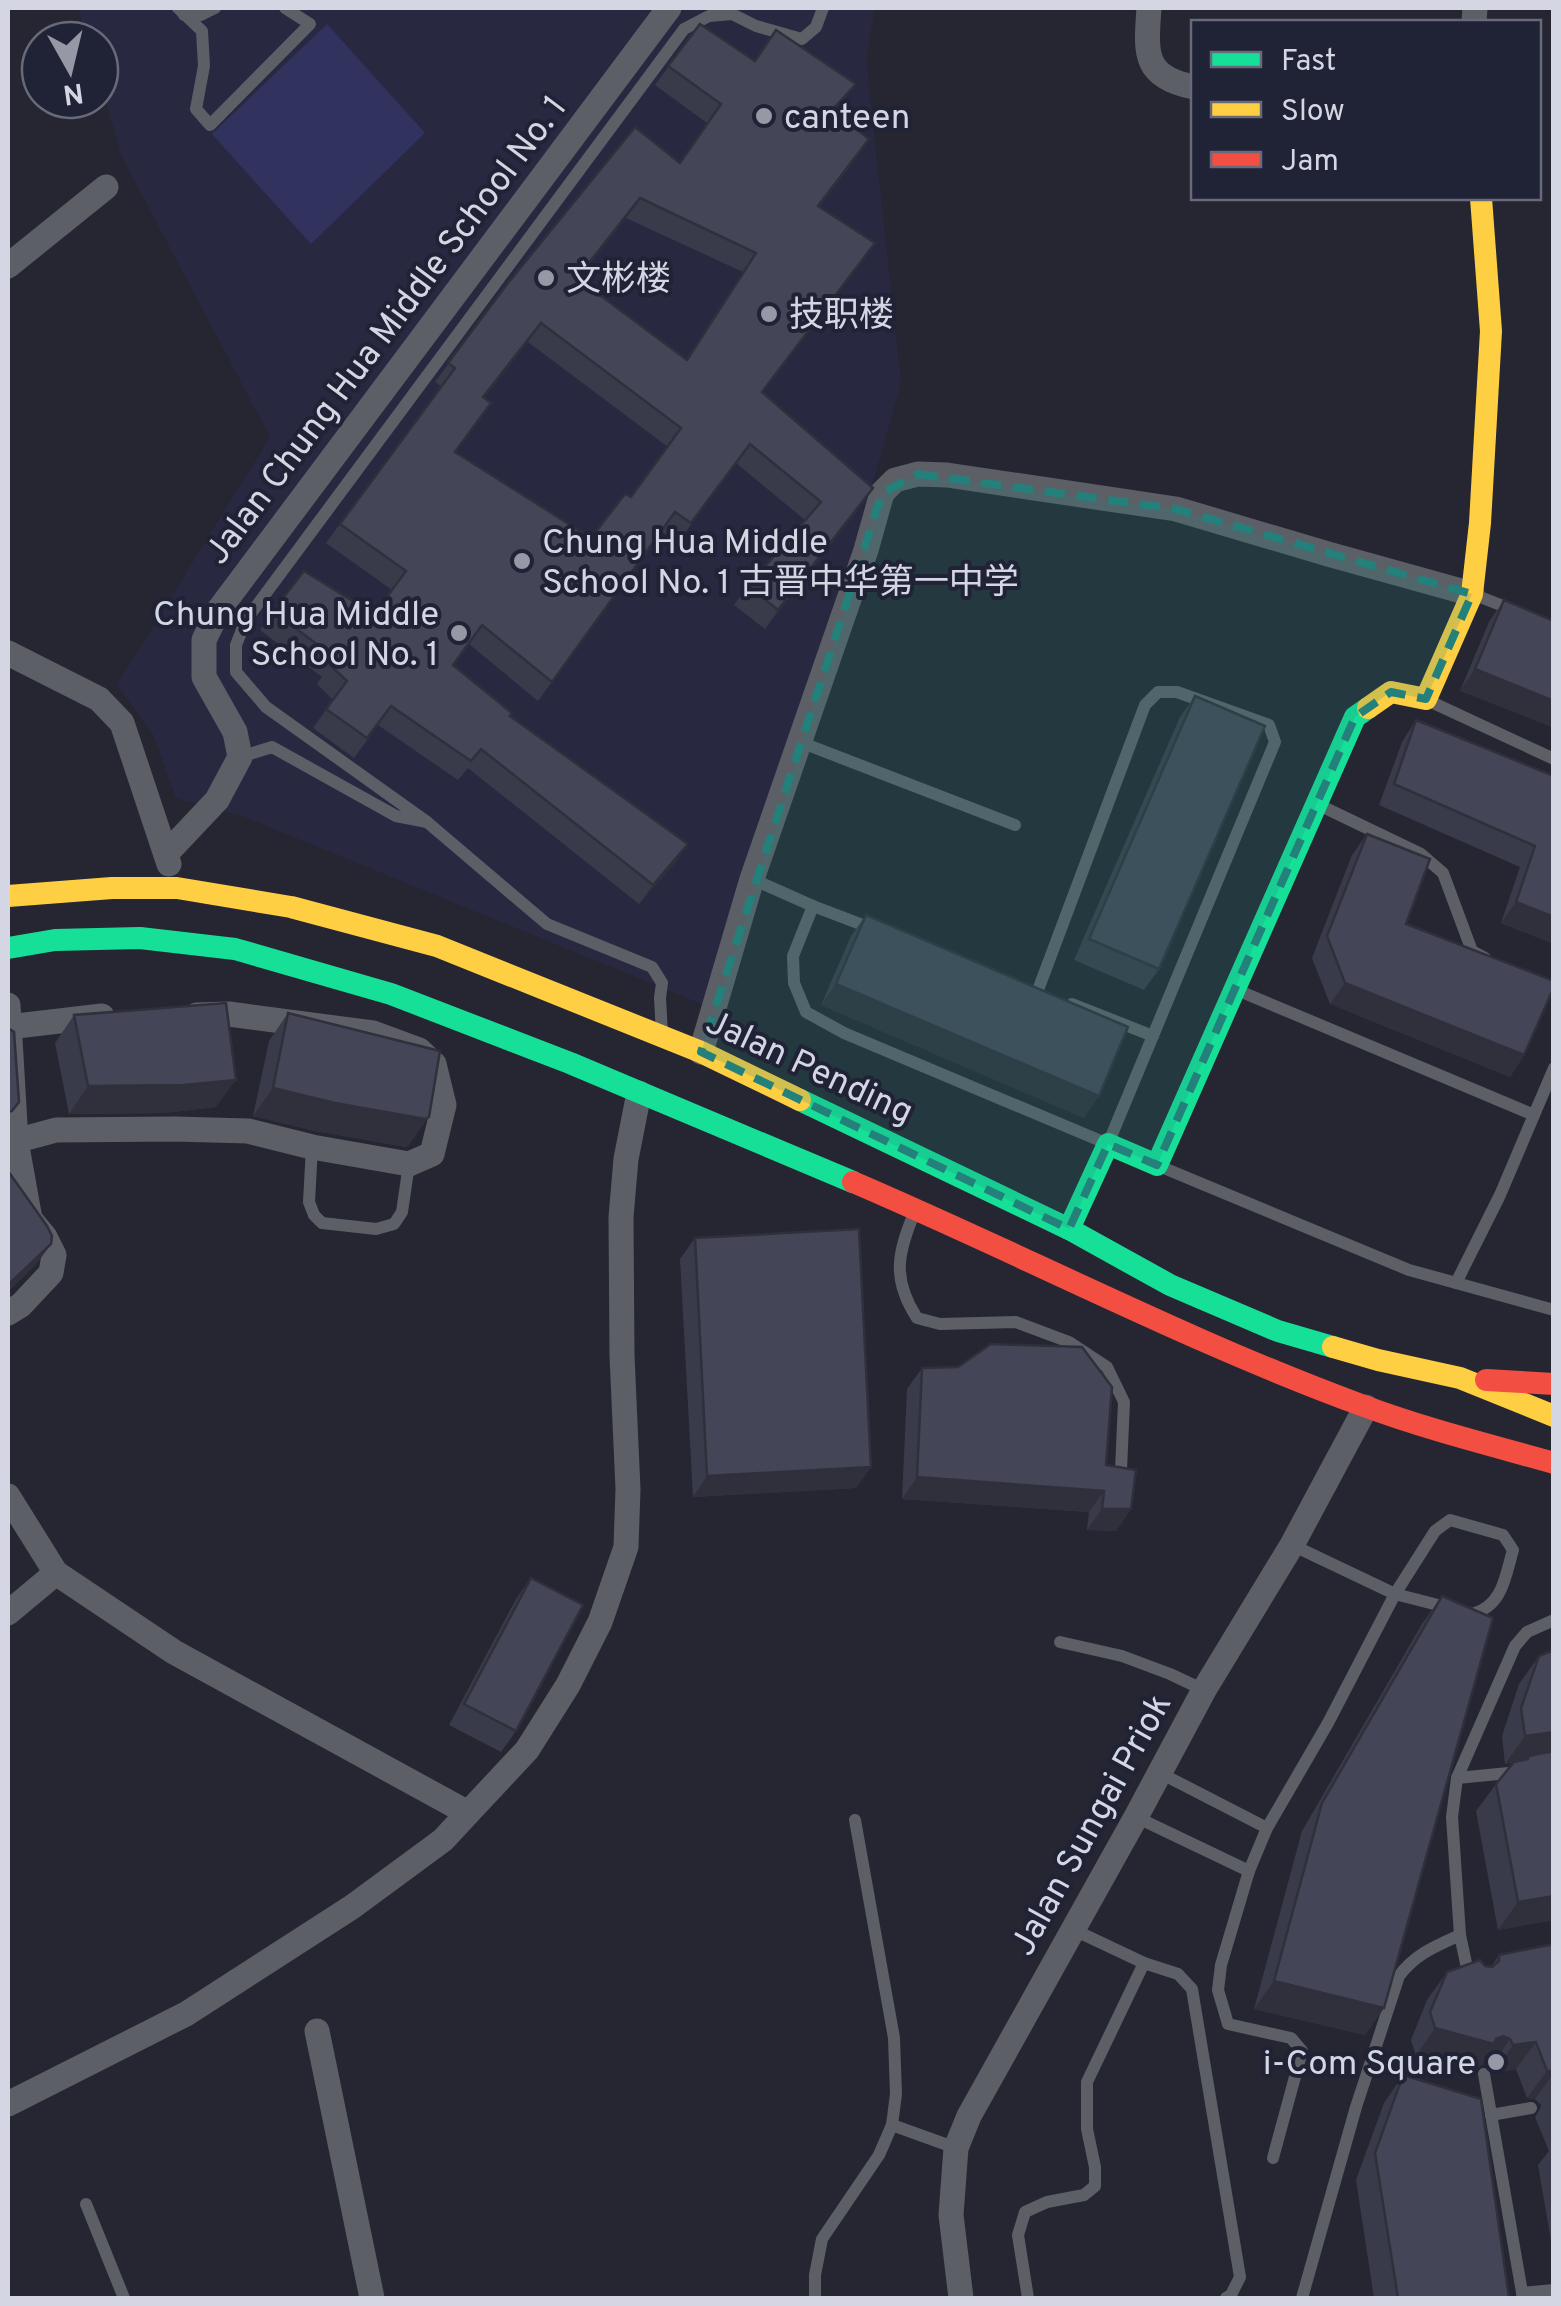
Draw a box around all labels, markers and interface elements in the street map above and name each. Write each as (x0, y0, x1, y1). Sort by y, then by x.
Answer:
north arrow (20, 20, 120, 120)
legend (1191, 20, 1541, 200)
text: Fast (1281, 44, 1336, 81)
text: N (61, 73, 86, 111)
street label: Jalan Chung Hua Middle School No. 1 (196, 88, 578, 574)
text: Slow (1281, 94, 1345, 131)
place label: canteen (784, 97, 910, 141)
marker: canteen (753, 105, 775, 127)
text: Jam (1281, 144, 1339, 181)
place label: 文彬楼 (566, 259, 671, 303)
marker: 文彬楼 (535, 267, 557, 289)
place label: 技职楼 (789, 295, 894, 339)
marker: 技职楼 (758, 303, 780, 325)
place label: Chung Hua Middle School No. 1 古晋中华第一中学 (542, 522, 1019, 606)
marker: Chung Hua Middle School No. 1 古晋中华第一中学 (511, 550, 533, 572)
place label: Chung Hua Middle School No. 1 (153, 594, 439, 678)
marker: Chung Hua Middle School No. 1 (448, 622, 470, 644)
street label: Jalan Pending (698, 1002, 919, 1136)
street label: Jalan Sungai Priok (1002, 1687, 1183, 1964)
place label: i-Com Square (1263, 2043, 1476, 2087)
marker: i-Com Square (1485, 2051, 1507, 2073)

